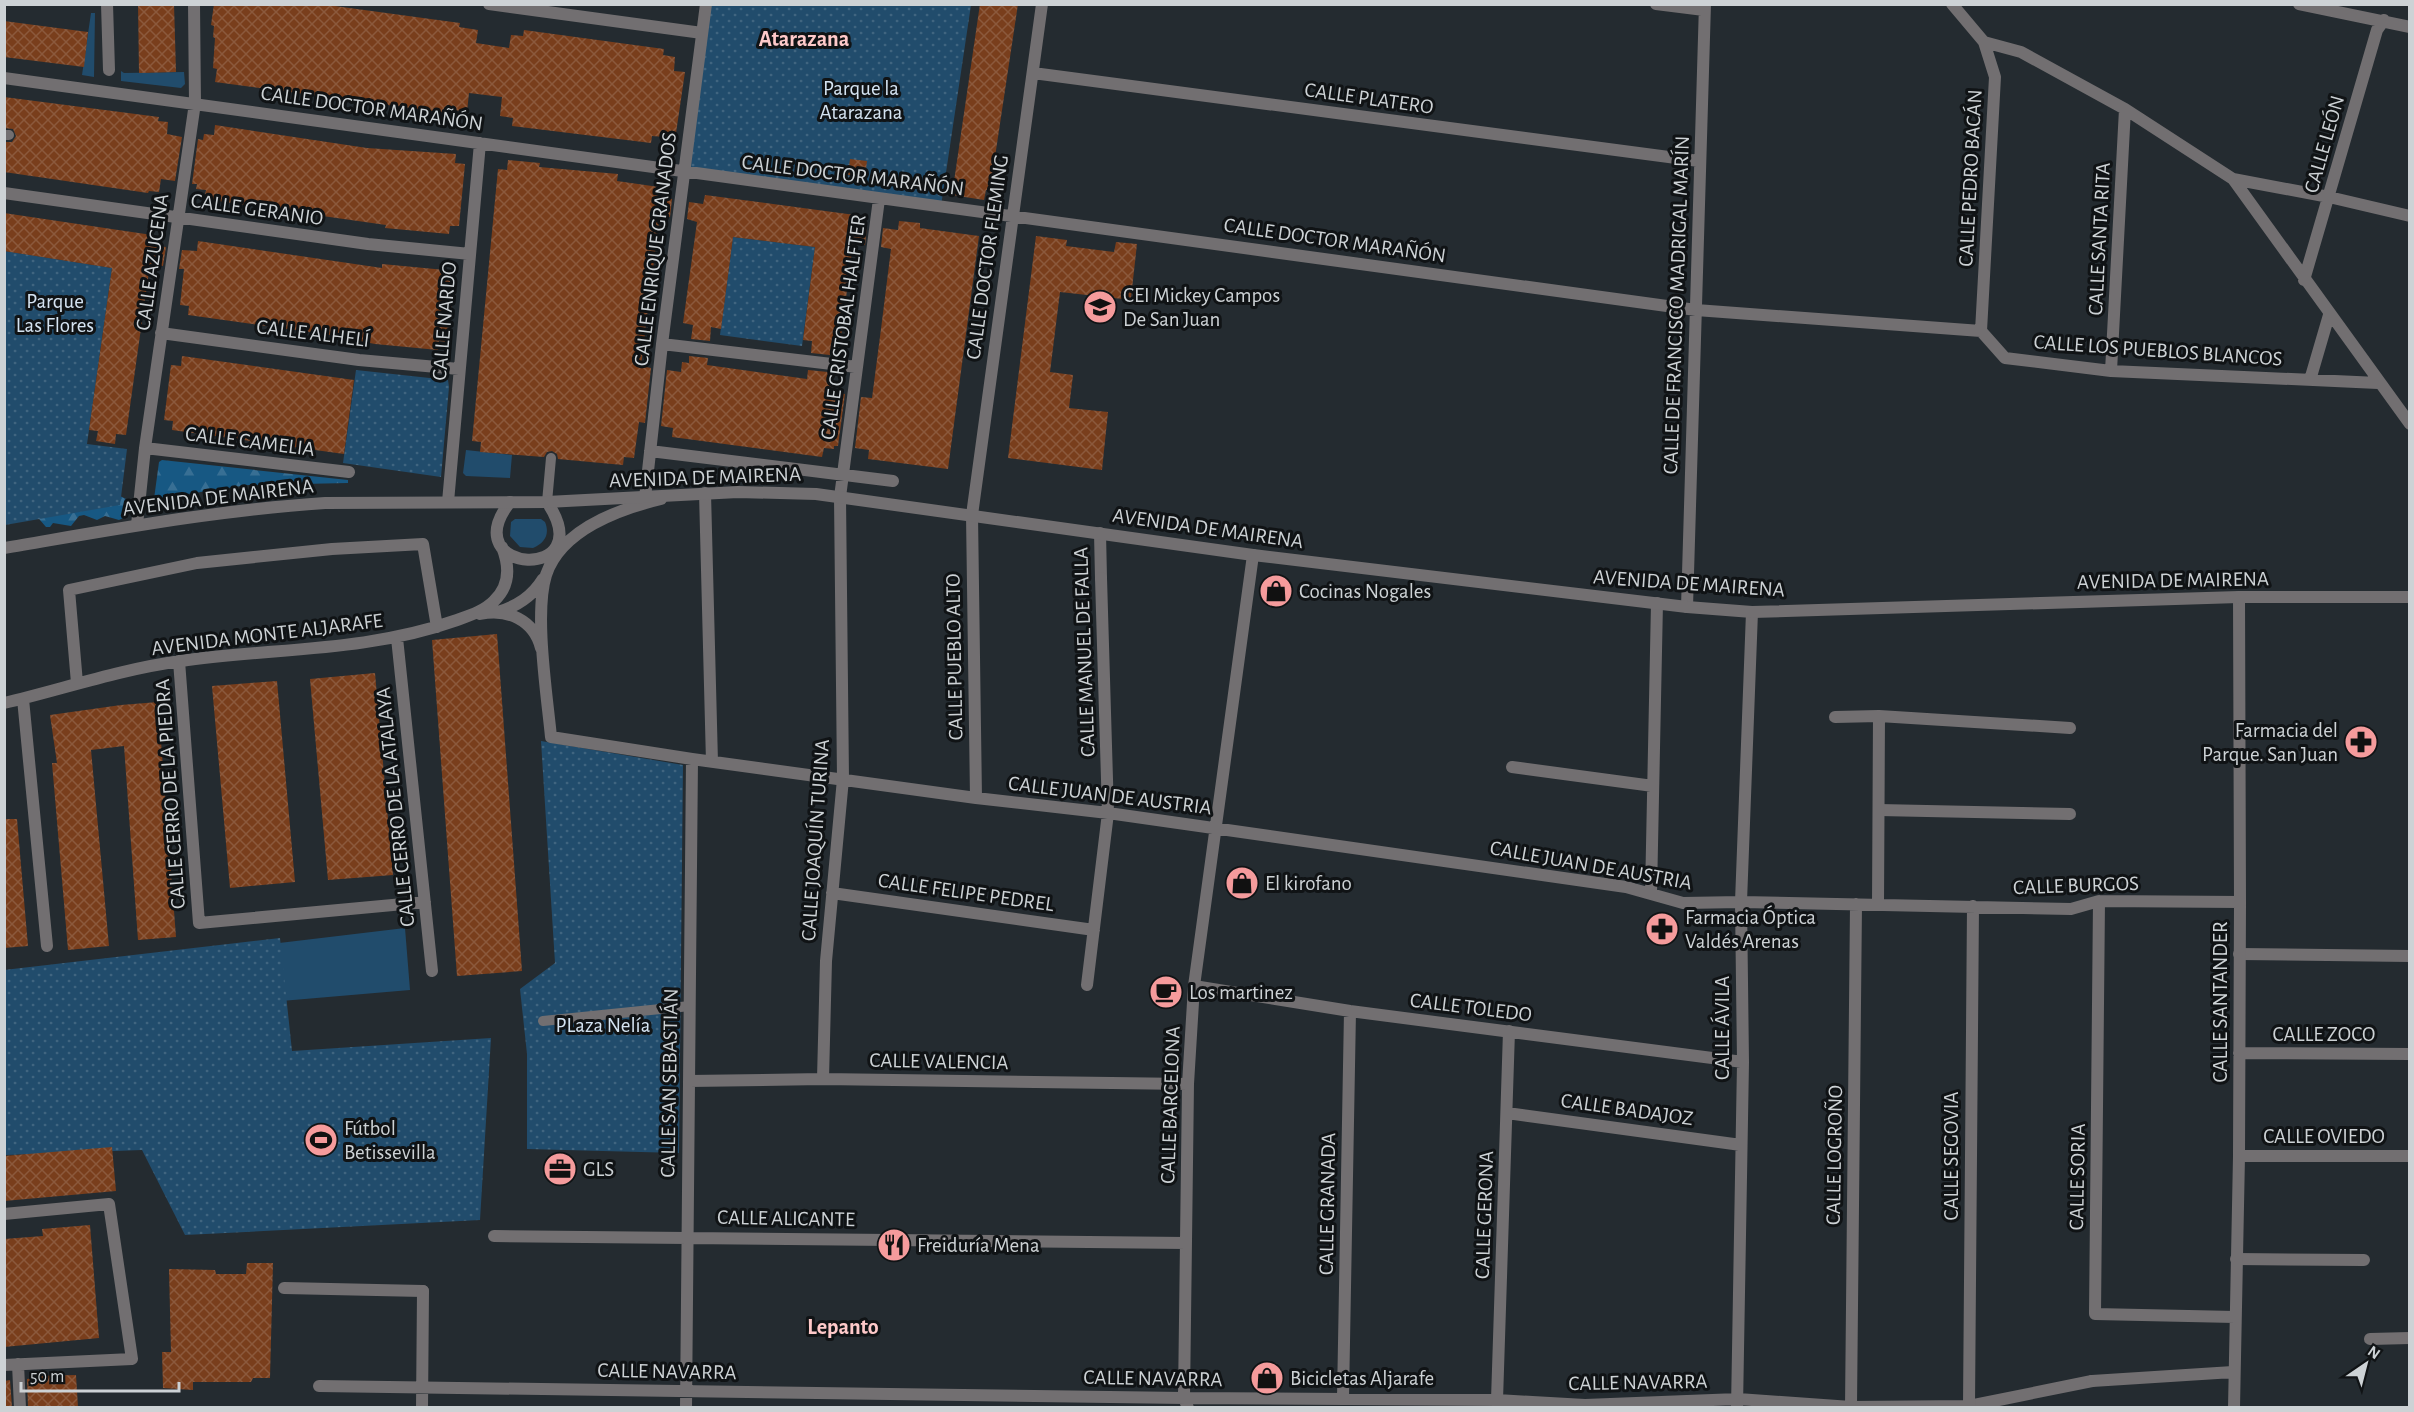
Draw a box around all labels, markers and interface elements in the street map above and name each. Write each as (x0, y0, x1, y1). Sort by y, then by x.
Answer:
district label: Atarazana (759, 28, 850, 50)
park label: Parque la Atarazana (820, 78, 903, 123)
street label: CALLE PLATERO (1303, 79, 1435, 118)
street label: CALLE DOCTOR MARAÑÓN (260, 81, 485, 134)
street label: CALLE PEDRO BACÁN (1953, 89, 1986, 267)
street label: CALLE LEÓN (2299, 92, 2348, 195)
street label: CALLE ENRIQUE GRANADOS (631, 131, 680, 367)
street label: CALLE DE FRANCISCO MADRIGAL MARÍN (1658, 135, 1693, 475)
street label: CALLE DOCTOR MARAÑÓN (740, 149, 966, 200)
street label: CALLE DOCTOR FLEMING (963, 153, 1012, 361)
street label: CALLE SANTA RITA (2085, 162, 2114, 316)
street label: CALLE GERANIO (189, 190, 325, 229)
street label: CALLE AZUCENA (132, 192, 172, 332)
street label: CALLE CRISTOBAL HALFTER (817, 213, 870, 441)
street label: CALLE DOCTOR MARAÑÓN (1223, 213, 1448, 266)
street label: CALLE NARDO (429, 261, 460, 381)
place label: CEI Mickey Campos De San Juan (1123, 285, 1280, 330)
school or university icon: CEI Mickey Campos De San Juan (1082, 289, 1118, 325)
park label: Parque Las Flores (16, 291, 94, 336)
street label: CALLE ALHELÍ (255, 314, 371, 351)
street label: CALLE LOS PUEBLOS BLANCOS (2033, 331, 2283, 370)
street label: CALLE CAMELIA (184, 423, 316, 460)
street label: AVENIDA DE MAIRENA (609, 464, 801, 491)
street label: AVENIDA DE MAIRENA (121, 475, 315, 520)
street label: AVENIDA DE MAIRENA (1111, 505, 1305, 552)
street label: CALLE MANUEL DE FALLA (1070, 547, 1099, 757)
street label: AVENIDA DE MAIRENA (1592, 566, 1786, 601)
street label: AVENIDA DE MAIRENA (2077, 568, 2269, 593)
street label: CALLE PUEBLO ALTO (943, 573, 966, 741)
shop icon: Cocinas Nogales (1258, 573, 1294, 609)
place label: Cocinas Nogales (1299, 581, 1431, 602)
street label: AVENIDA MONTE ALJARAFE (150, 610, 384, 659)
street label: CALLE CERRO DE LA PIEDRA (152, 678, 189, 910)
street label: CALLE CERRO DE LA ATALAYA (372, 686, 419, 928)
place label: Farmacia del Parque. San Juan (2202, 720, 2338, 765)
pharmacy icon: Farmacia del Parque. San Juan (2343, 724, 2379, 760)
street label: CALLE JOAQUÍN TURINA (796, 738, 833, 942)
street label: CALLE JUAN DE AUSTRIA (1007, 773, 1213, 818)
street label: CALLE JUAN DE AUSTRIA (1488, 837, 1694, 894)
shop icon: El kirofano (1224, 865, 1260, 901)
street label: CALLE FELIPE PEDREL (877, 870, 1055, 915)
place label: El kirofano (1265, 873, 1352, 894)
street label: CALLE BURGOS (2013, 873, 2139, 898)
place label: Farmacia Óptica Valdés Arenas (1685, 905, 1816, 952)
pharmacy icon: Farmacia Óptica Valdés Arenas (1644, 911, 1680, 947)
street label: CALLE SANTANDER (2210, 921, 2231, 1083)
cafe icon: Los martinez (1148, 974, 1184, 1010)
street label: CALLE ÁVILA (1710, 976, 1733, 1080)
place label: Los martinez (1189, 982, 1293, 1003)
street label: CALLE SAN SEBASTIÁN (655, 988, 682, 1178)
street label: CALLE TOLEDO (1409, 990, 1533, 1025)
park label: PLaza Nelía (556, 1015, 651, 1036)
street label: CALLE ZOCO (2273, 1024, 2375, 1045)
street label: CALLE BARCELONA (1157, 1026, 1184, 1184)
street label: CALLE VALENCIA (869, 1050, 1009, 1073)
street label: CALLE LOGROÑO (1821, 1085, 1846, 1225)
street label: CALLE BADAJOZ (1559, 1090, 1695, 1129)
street label: CALLE SEGOVIA (1941, 1091, 1962, 1221)
place label: Fútbol Betissevilla (344, 1118, 436, 1163)
sports icon: Fútbol Betissevilla (303, 1122, 339, 1158)
street label: CALLE SORIA (2066, 1123, 2089, 1231)
street label: CALLE OVIEDO (2263, 1126, 2385, 1147)
street label: CALLE GRANADA (1316, 1133, 1339, 1275)
office icon: GLS (542, 1151, 578, 1187)
street label: CALLE GERONA (1472, 1151, 1497, 1279)
place label: GLS (583, 1159, 614, 1180)
street label: CALLE ALICANTE (717, 1207, 855, 1230)
restaurant icon: Freiduría Mena (876, 1227, 912, 1263)
place label: Freiduría Mena (917, 1235, 1040, 1256)
district label: Lepanto (807, 1316, 879, 1338)
north arrow (2336, 1334, 2396, 1394)
text: N (2365, 1343, 2383, 1362)
scale bar (21, 1355, 178, 1393)
street label: CALLE NAVARRA (597, 1360, 737, 1383)
shop icon: Bicicletas Aljarafe (1249, 1360, 1285, 1396)
street label: CALLE NAVARRA (1083, 1367, 1223, 1390)
text: 50 m (30, 1368, 64, 1386)
place label: Bicicletas Aljarafe (1290, 1368, 1434, 1389)
street label: CALLE NAVARRA (1568, 1371, 1708, 1394)

